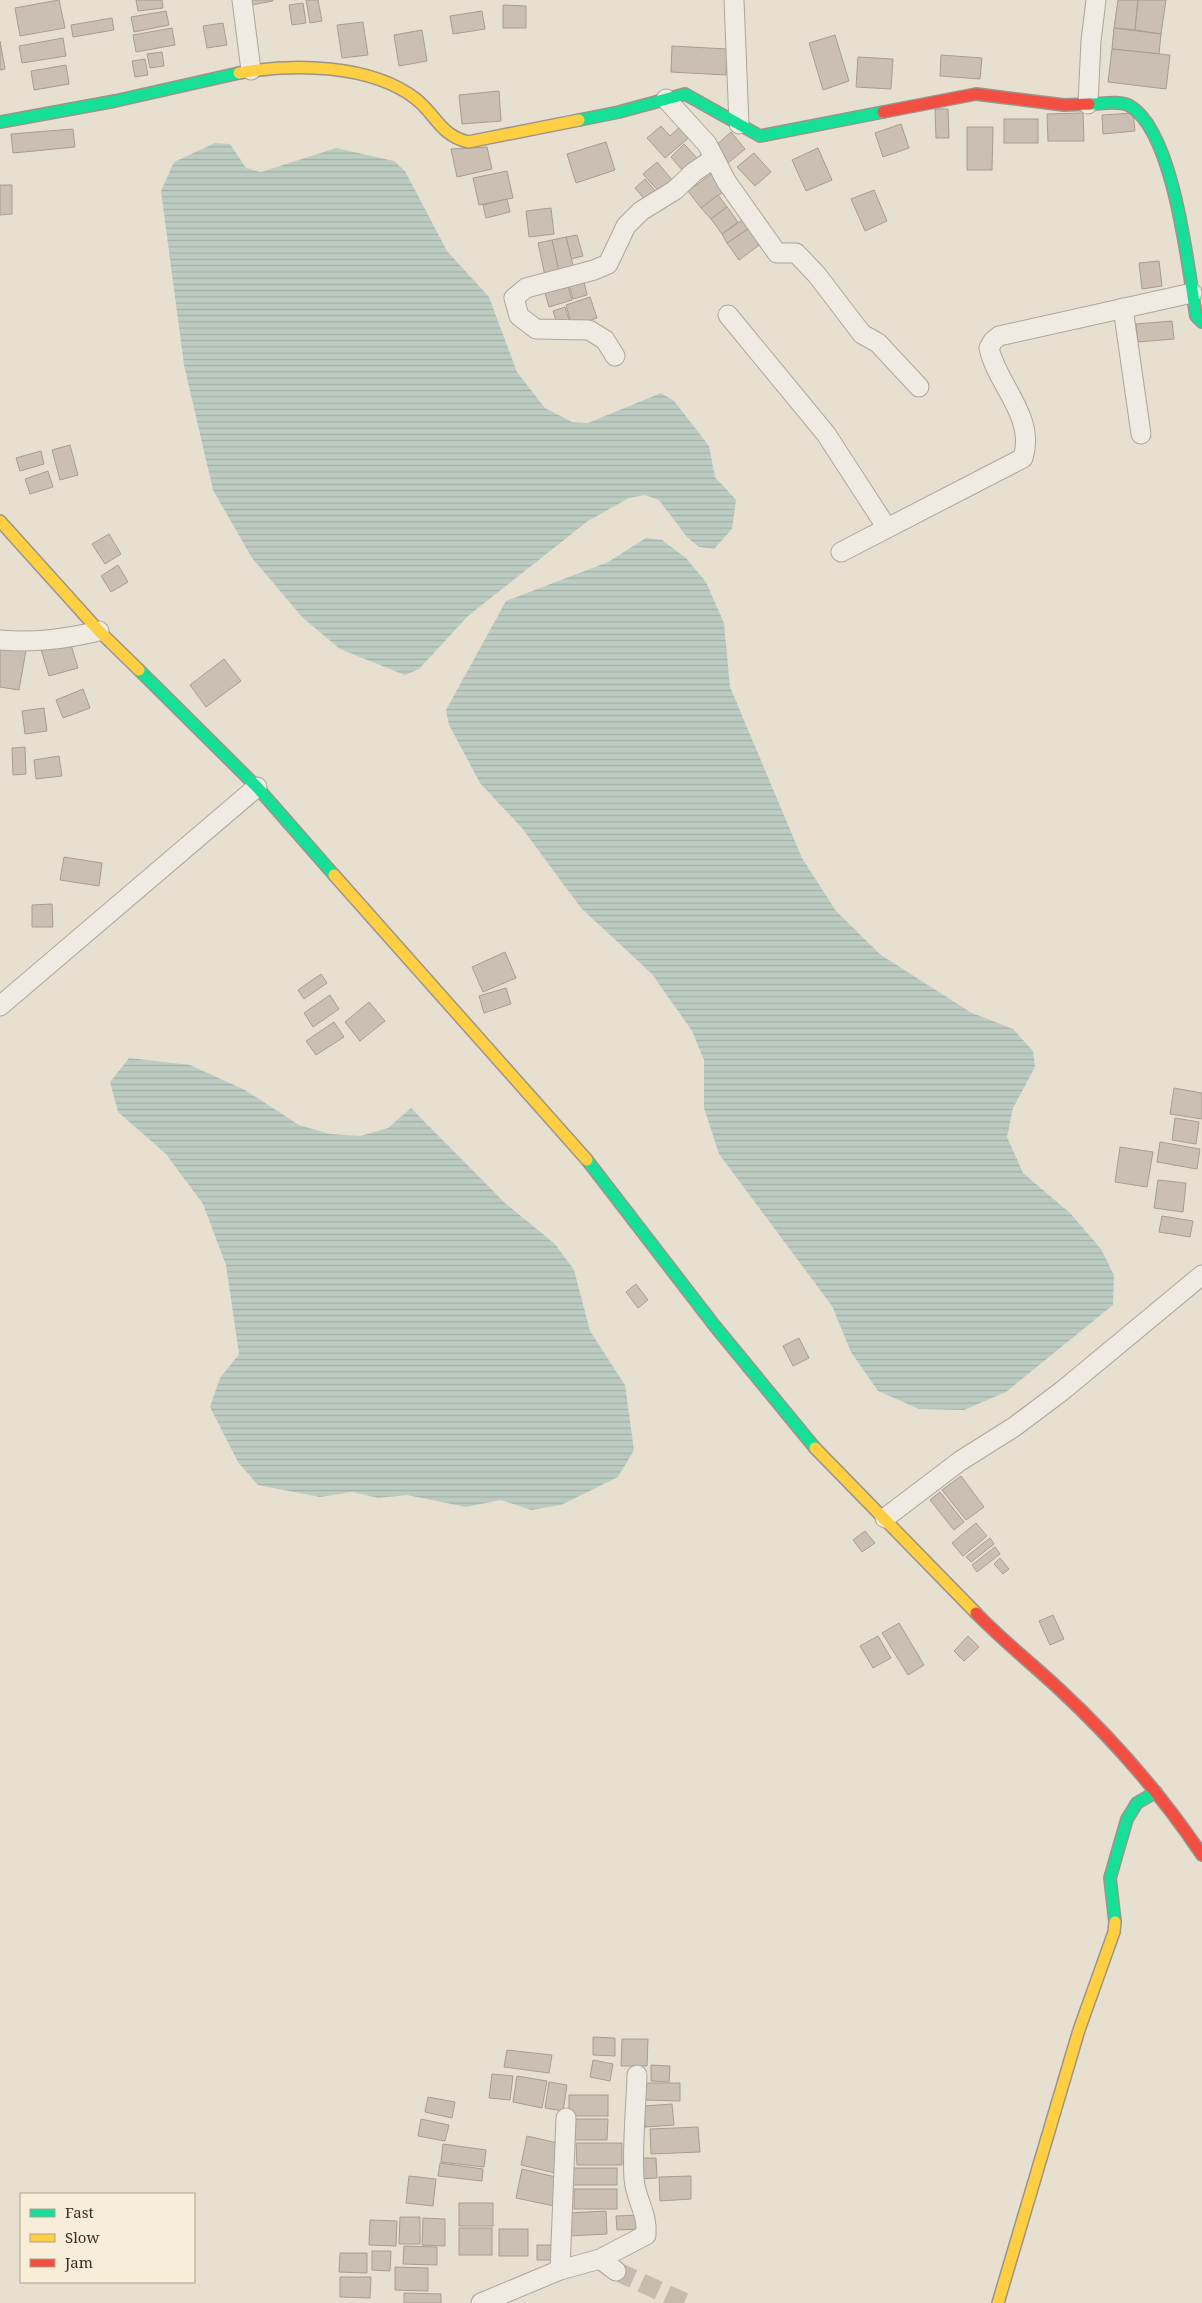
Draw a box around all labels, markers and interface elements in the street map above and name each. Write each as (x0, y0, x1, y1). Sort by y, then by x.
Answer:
legend (20, 2193, 195, 2283)
text: Fast (65, 2202, 94, 2222)
text: Slow (65, 2227, 99, 2247)
text: Jam (64, 2252, 93, 2272)

